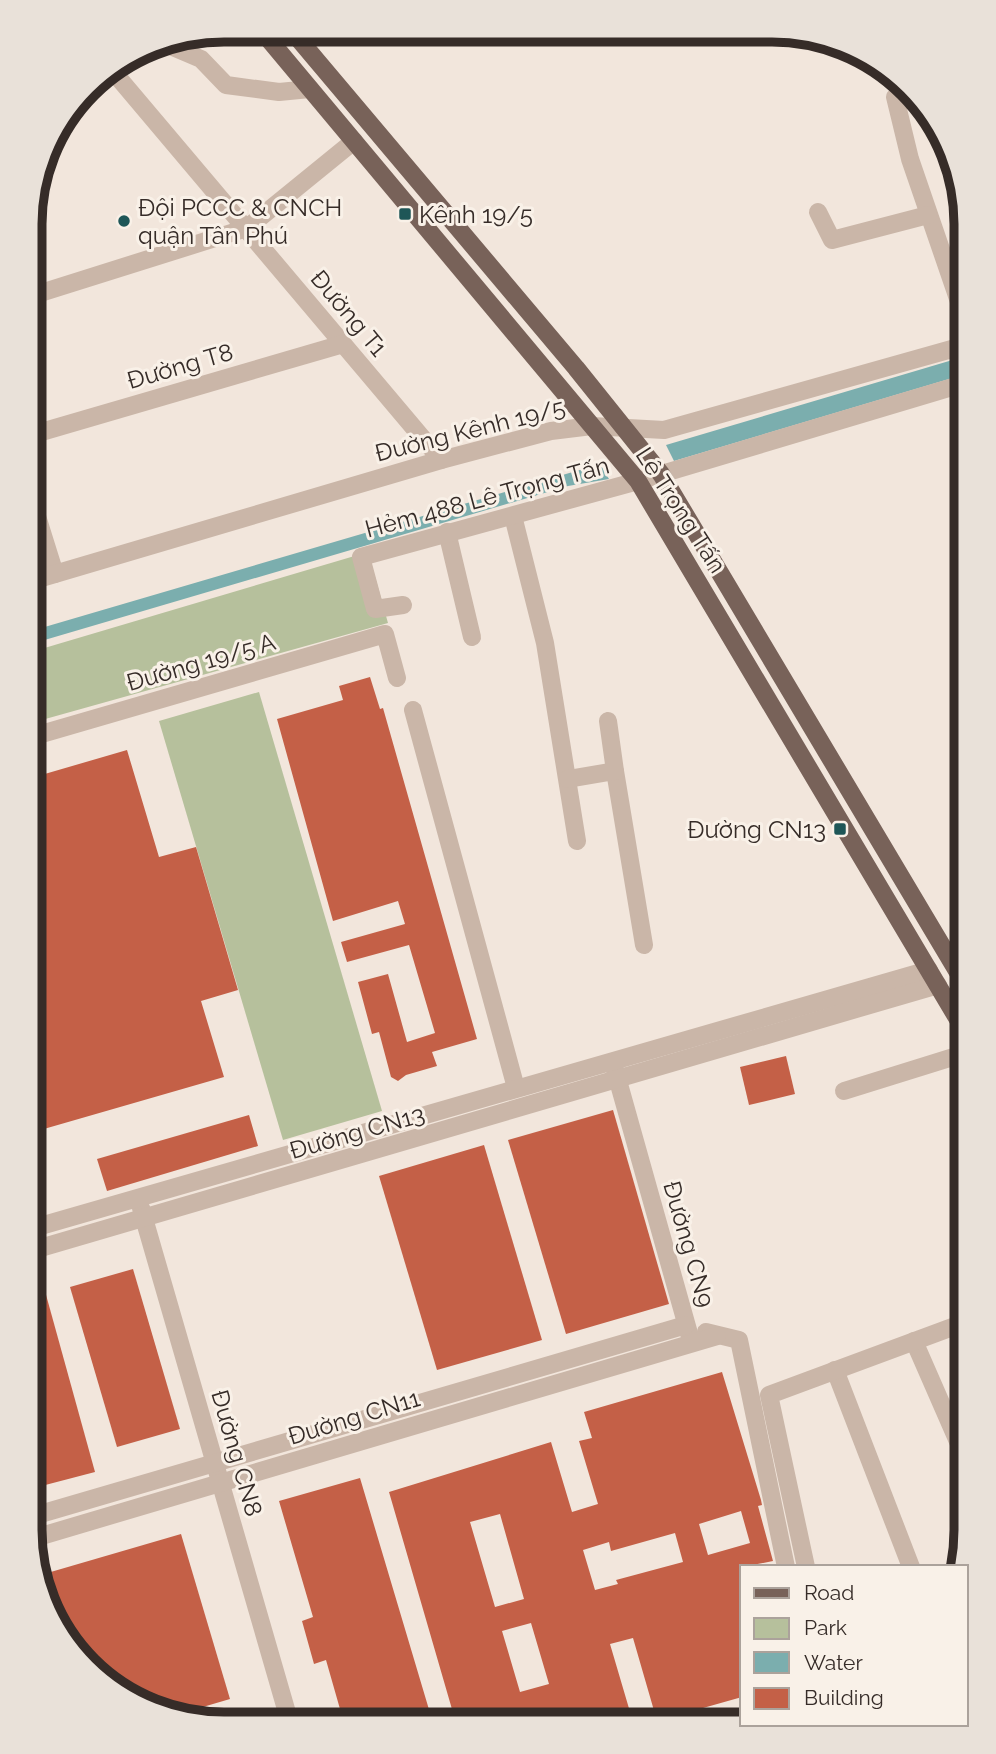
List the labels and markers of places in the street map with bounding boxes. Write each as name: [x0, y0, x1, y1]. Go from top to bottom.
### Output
place label: Đội PCCC & CNCH quận Tân Phú: [138, 193, 342, 250]
place label: Kênh 19/5: [419, 200, 533, 229]
marker: Kênh 19/5: [397, 206, 413, 222]
marker: Đội PCCC & CNCH quận Tân Phú: [116, 213, 132, 229]
place label: Đường CN13: [687, 815, 826, 844]
marker: Đường CN13: [832, 821, 848, 837]

